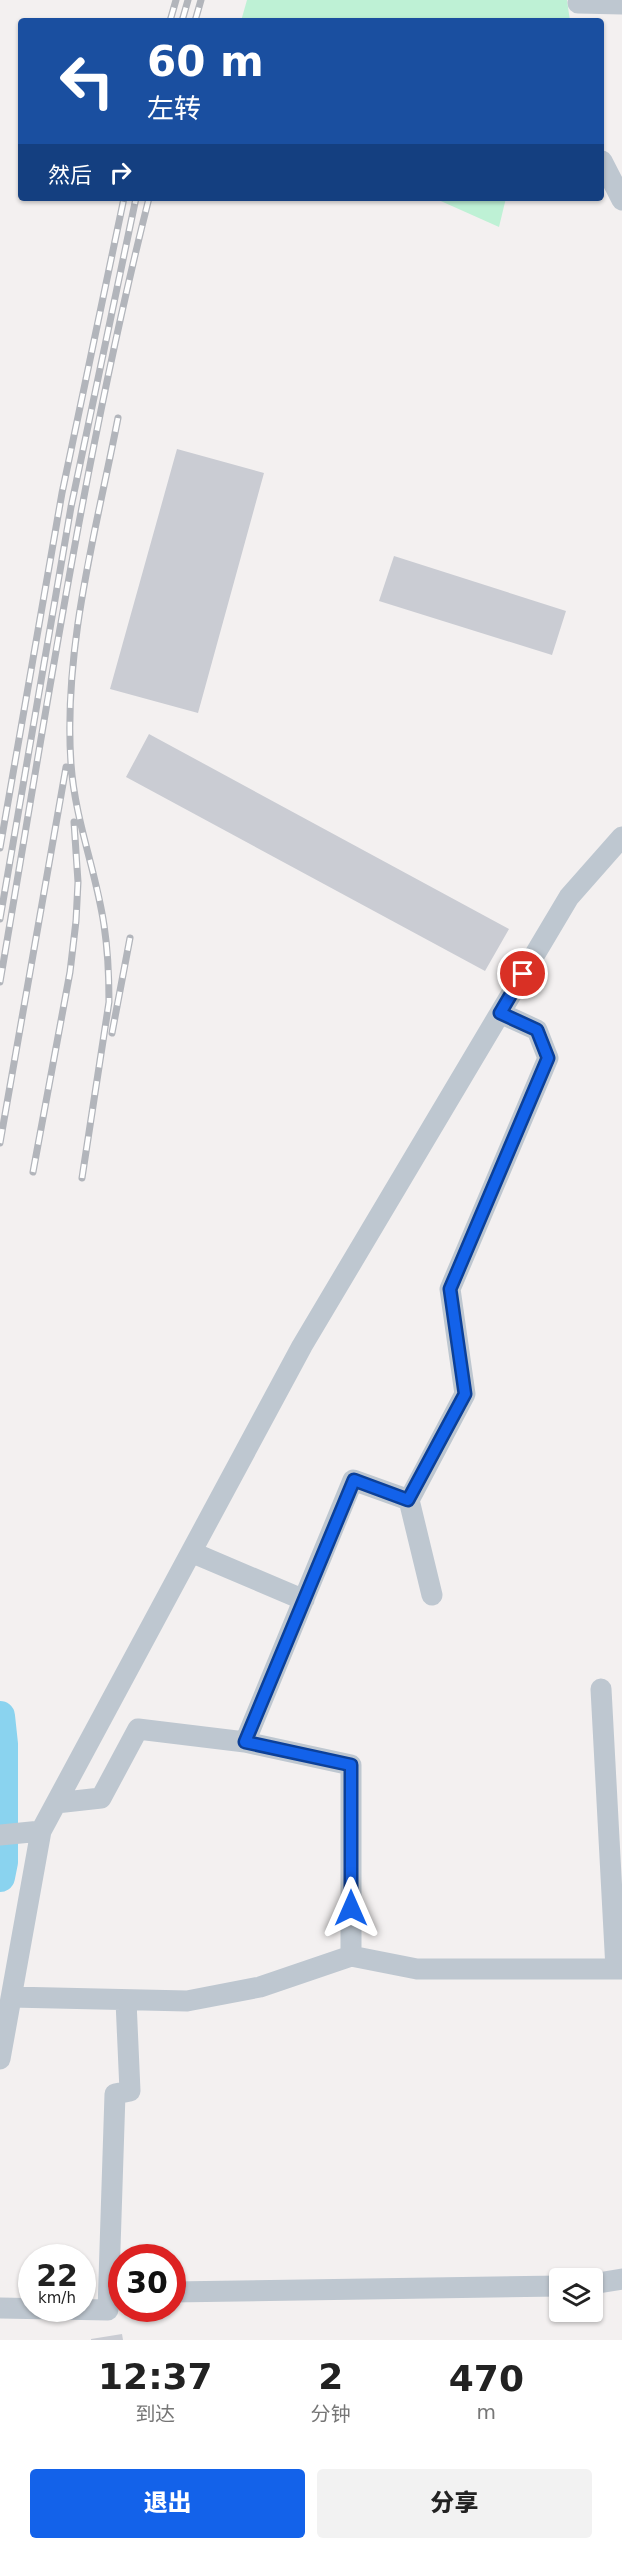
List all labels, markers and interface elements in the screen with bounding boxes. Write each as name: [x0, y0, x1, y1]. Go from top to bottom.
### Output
text: 60 m: [147, 37, 264, 86]
icon: left: [48, 42, 126, 120]
text: 左转: [147, 93, 201, 124]
icon: right: [104, 156, 137, 189]
text: 然后: [48, 163, 92, 188]
pin: [497, 948, 548, 999]
icon: arrive: [506, 957, 539, 990]
position arrow: [319, 1876, 383, 1940]
speed limit sign: 30: [108, 2244, 186, 2322]
text: 22: [36, 2258, 78, 2293]
map controls: [549, 2268, 603, 2322]
button: layers: [549, 2268, 603, 2322]
text: km/h: [38, 2289, 76, 2307]
text: 12:37: [98, 2356, 213, 2397]
text: 2: [318, 2356, 343, 2397]
text: 470: [449, 2358, 524, 2399]
text: m: [477, 2400, 496, 2424]
text: 到达: [135, 2402, 175, 2426]
text: 分钟: [311, 2402, 351, 2426]
button: 退出: [30, 2469, 305, 2538]
button: 分享: [317, 2469, 592, 2538]

